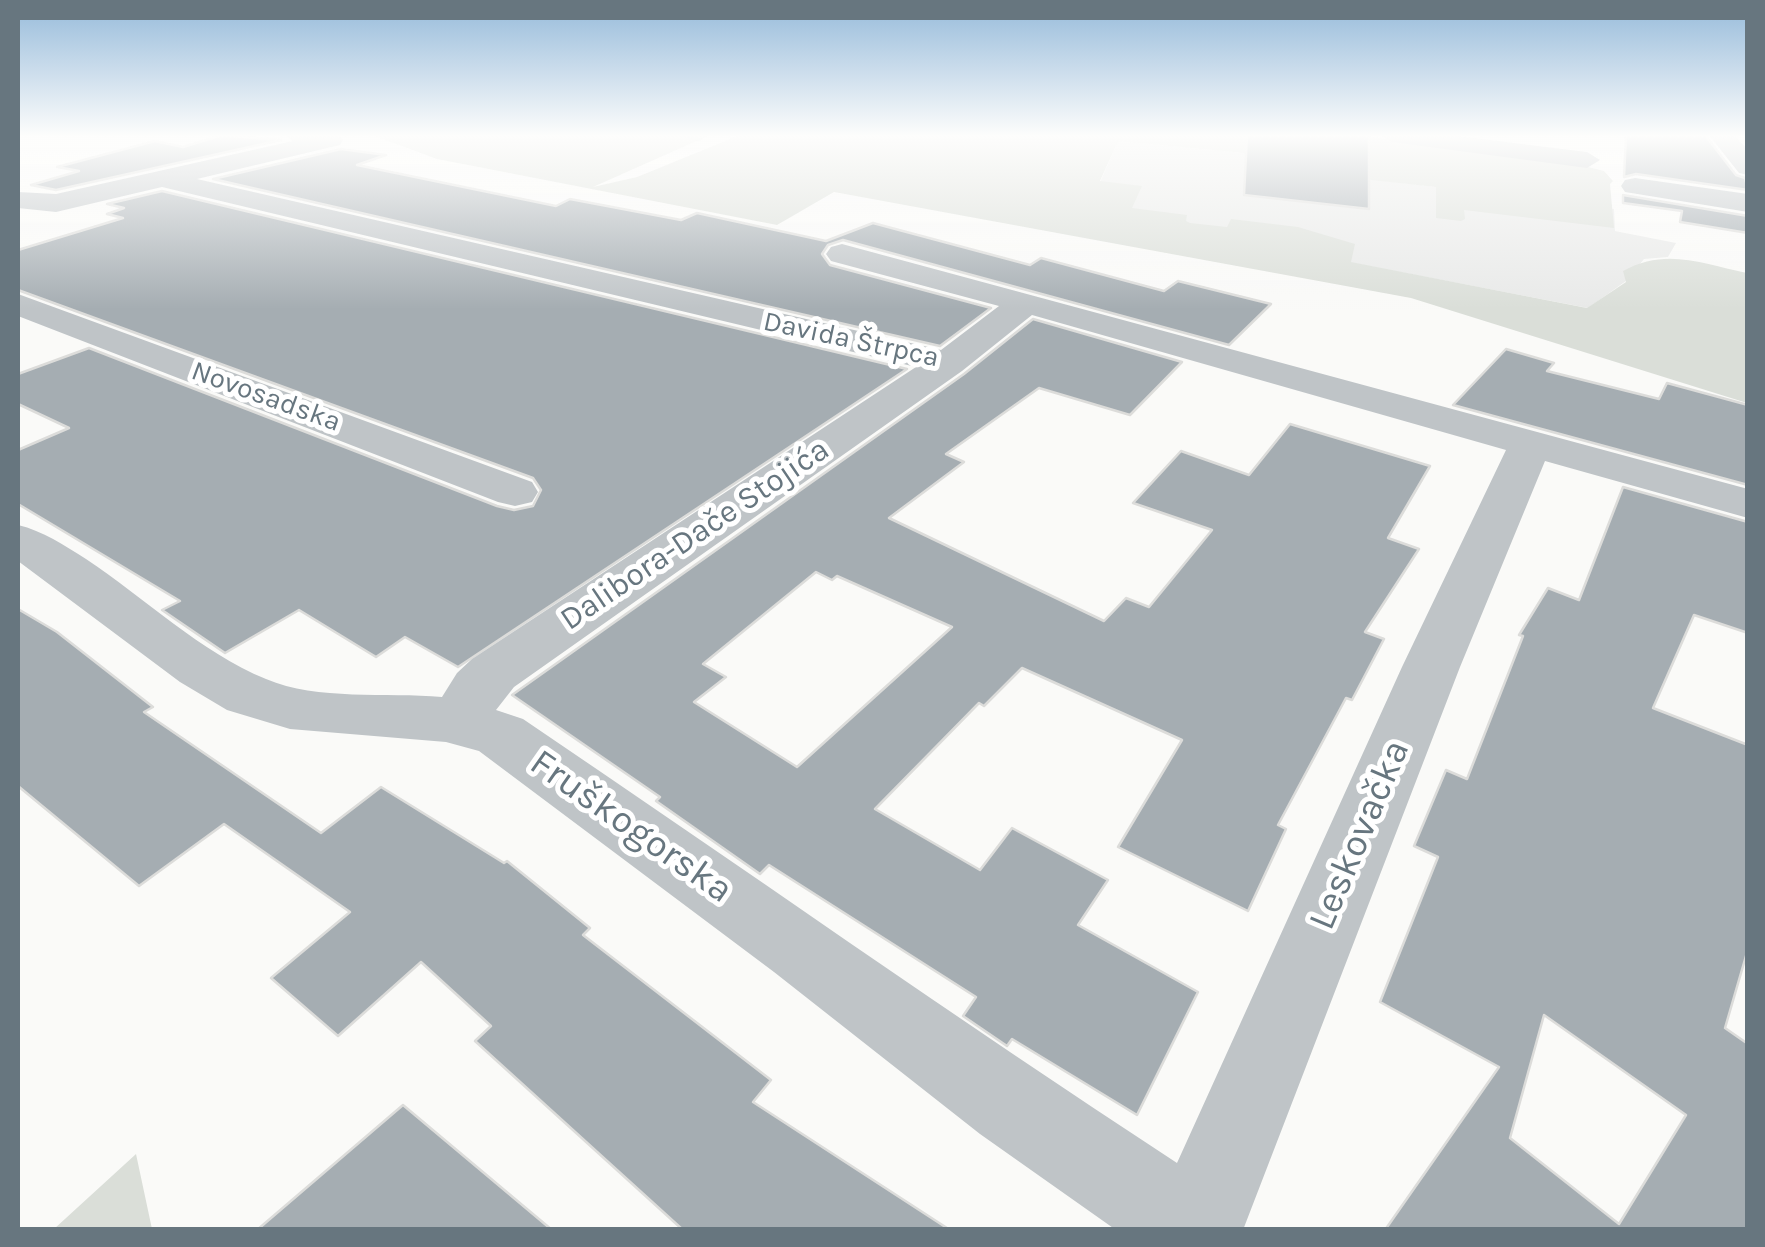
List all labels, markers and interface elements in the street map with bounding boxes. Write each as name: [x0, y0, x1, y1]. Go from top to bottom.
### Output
street label: Davida Štrpca: [760, 305, 942, 375]
street label: Novosadska: [187, 354, 345, 440]
street label: Dalibora-Dače Stojića: [553, 431, 837, 639]
street label: Leskovačka: [1300, 733, 1420, 937]
street label: Fruškogorska: [521, 740, 741, 914]

